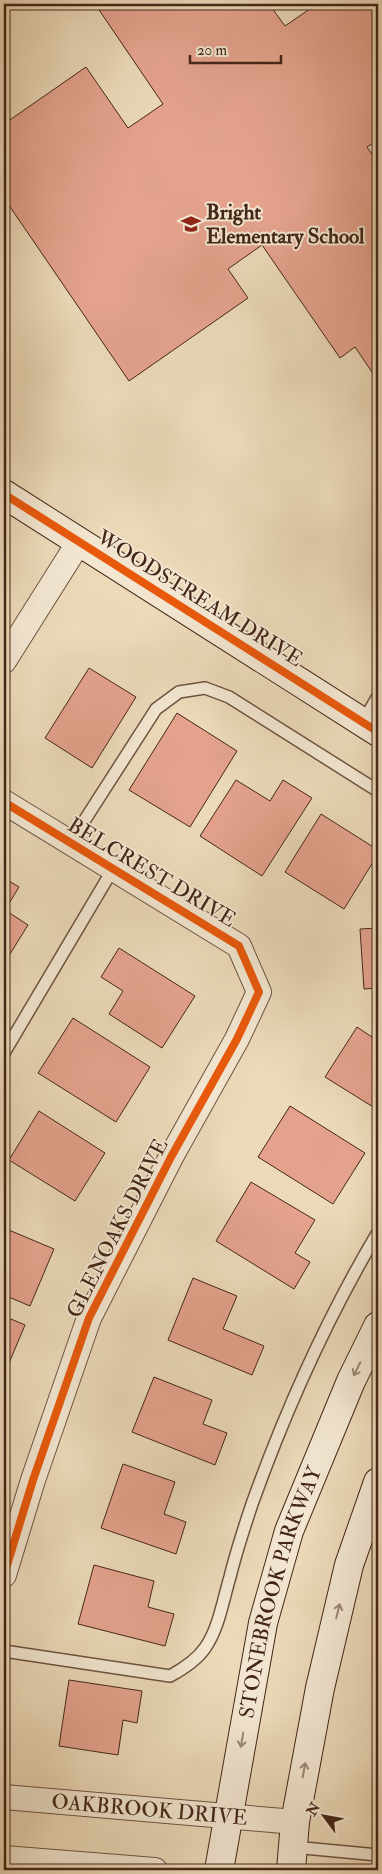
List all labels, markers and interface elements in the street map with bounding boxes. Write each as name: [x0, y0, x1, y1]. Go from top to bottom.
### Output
scale bar: [190, 32, 281, 64]
text: 20 m: [197, 41, 227, 60]
place label: Bright Elementary School: [206, 199, 365, 250]
school or university icon: Bright Elementary School: [180, 213, 202, 235]
street label: WOODSTREAM DRIVE: [91, 523, 308, 673]
street label: BELCREST DRIVE: [63, 812, 241, 933]
street label: GLENOAKS DRIVE: [61, 1134, 174, 1322]
one-way arrow: [351, 1361, 361, 1376]
street label: STONEBROOK PARKWAY: [233, 1462, 329, 1720]
one-way arrow: [334, 1604, 343, 1620]
one-way arrow: [237, 1732, 247, 1748]
one-way arrow: [300, 1762, 310, 1778]
street label: OAKBROOK DRIVE: [50, 1788, 249, 1832]
north arrow: [300, 1792, 350, 1842]
text: N: [302, 1799, 324, 1820]

